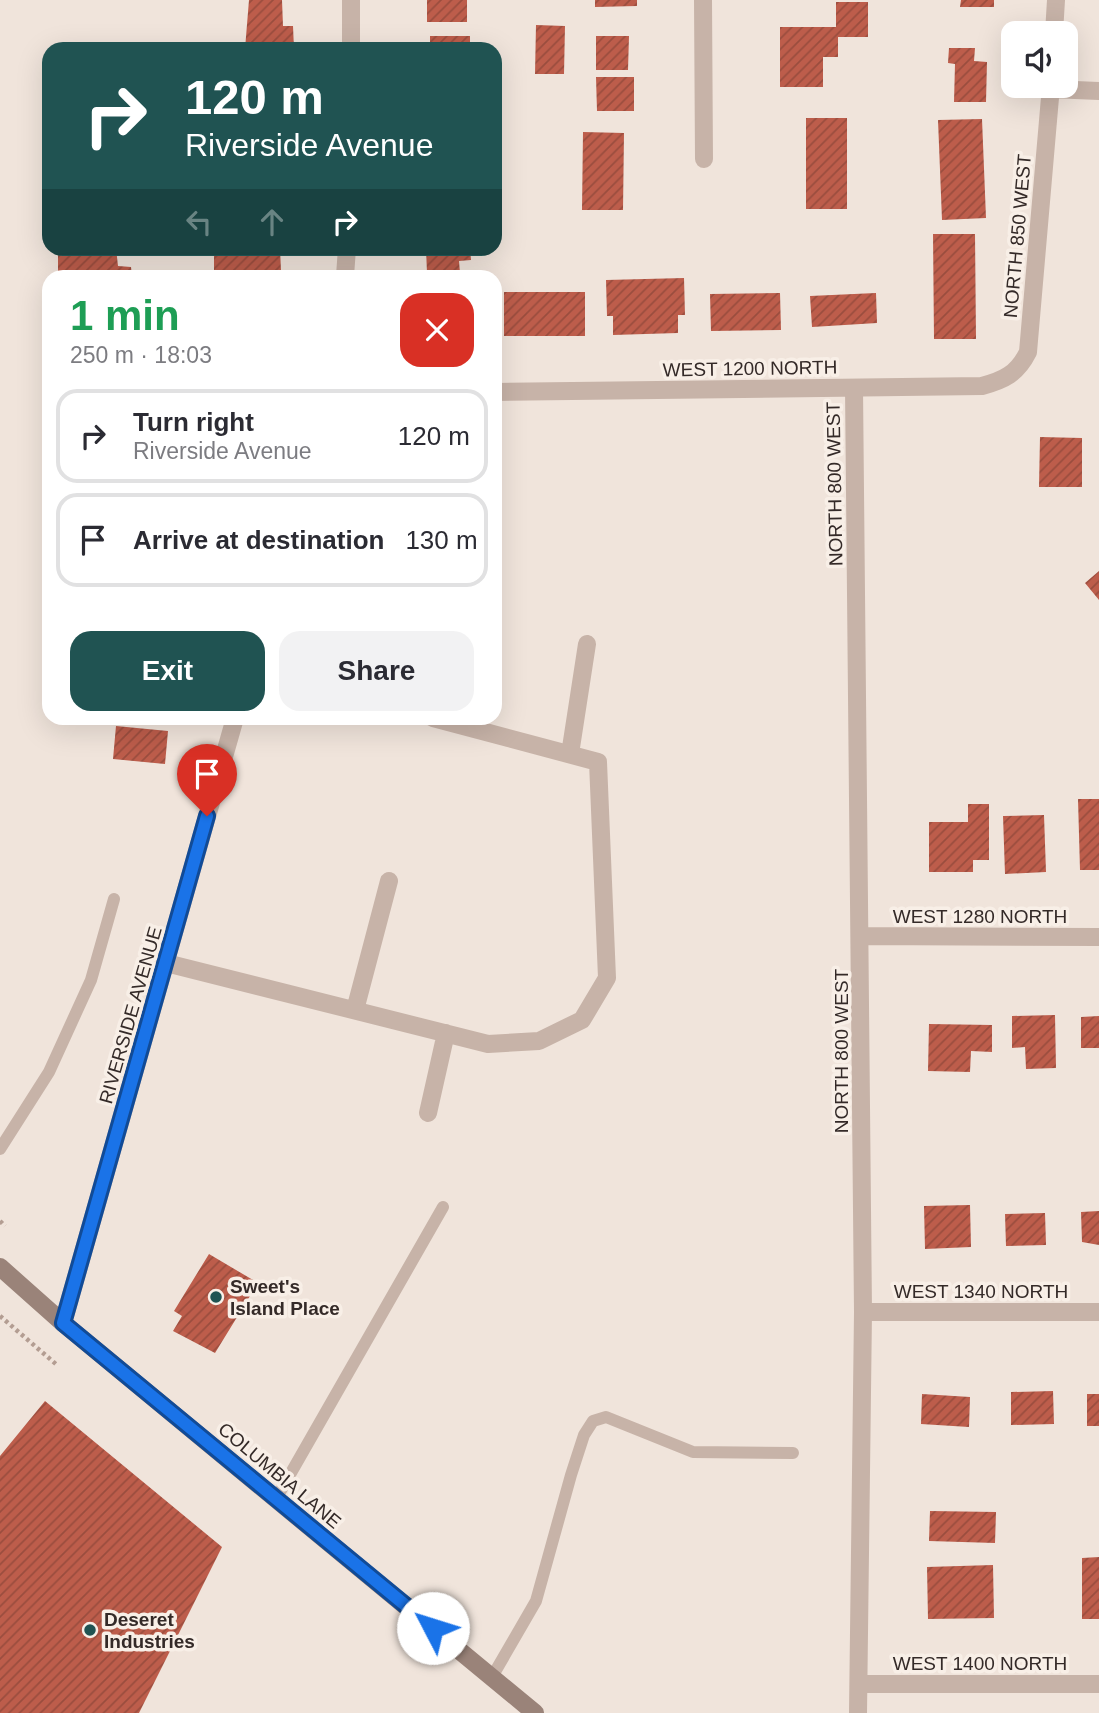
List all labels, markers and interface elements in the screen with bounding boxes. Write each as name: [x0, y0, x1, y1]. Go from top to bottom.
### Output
map controls: [1001, 21, 1078, 98]
button: sound: [1001, 21, 1078, 98]
icon: right: [70, 70, 161, 161]
text: 120 m: [185, 70, 324, 124]
text: Riverside Avenue: [185, 127, 433, 163]
street label: NORTH 850 WEST: [1000, 153, 1035, 319]
icon: left: [180, 203, 218, 241]
icon: ahead: [253, 203, 291, 241]
icon: right: [326, 203, 364, 241]
text: 1 min: [70, 292, 180, 339]
button: close: [400, 293, 474, 367]
text: 250 m · 18:03: [70, 342, 212, 368]
street label: WEST 1200 NORTH: [663, 356, 837, 381]
street label: NORTH 800 WEST: [823, 401, 846, 566]
text: Turn right: [133, 407, 254, 437]
icon: right: [74, 417, 112, 455]
text: 120 m: [398, 421, 470, 451]
text: Riverside Avenue: [133, 438, 312, 464]
icon: arrive: [74, 521, 112, 559]
text: Arrive at destination: [133, 525, 384, 555]
text: 130 m: [405, 525, 478, 555]
button: Exit: [70, 631, 265, 711]
button: Share: [279, 631, 474, 711]
pin: [177, 744, 237, 816]
icon: arrive: [188, 755, 226, 793]
street label: WEST 1280 NORTH: [893, 906, 1067, 927]
street label: RIVERSIDE AVENUE: [95, 924, 166, 1106]
street label: NORTH 800 WEST: [831, 968, 852, 1133]
place label: Sweet's Island Place: [230, 1276, 340, 1319]
street label: WEST 1340 NORTH: [894, 1281, 1068, 1302]
marker: Sweet's Island Place: [208, 1289, 224, 1305]
street label: COLUMBIA LANE: [214, 1418, 345, 1533]
position arrow: [396, 1591, 470, 1665]
place label: Deseret Industries: [104, 1609, 195, 1652]
marker: Deseret Industries: [82, 1622, 98, 1638]
street label: WEST 1400 NORTH: [893, 1653, 1067, 1674]

